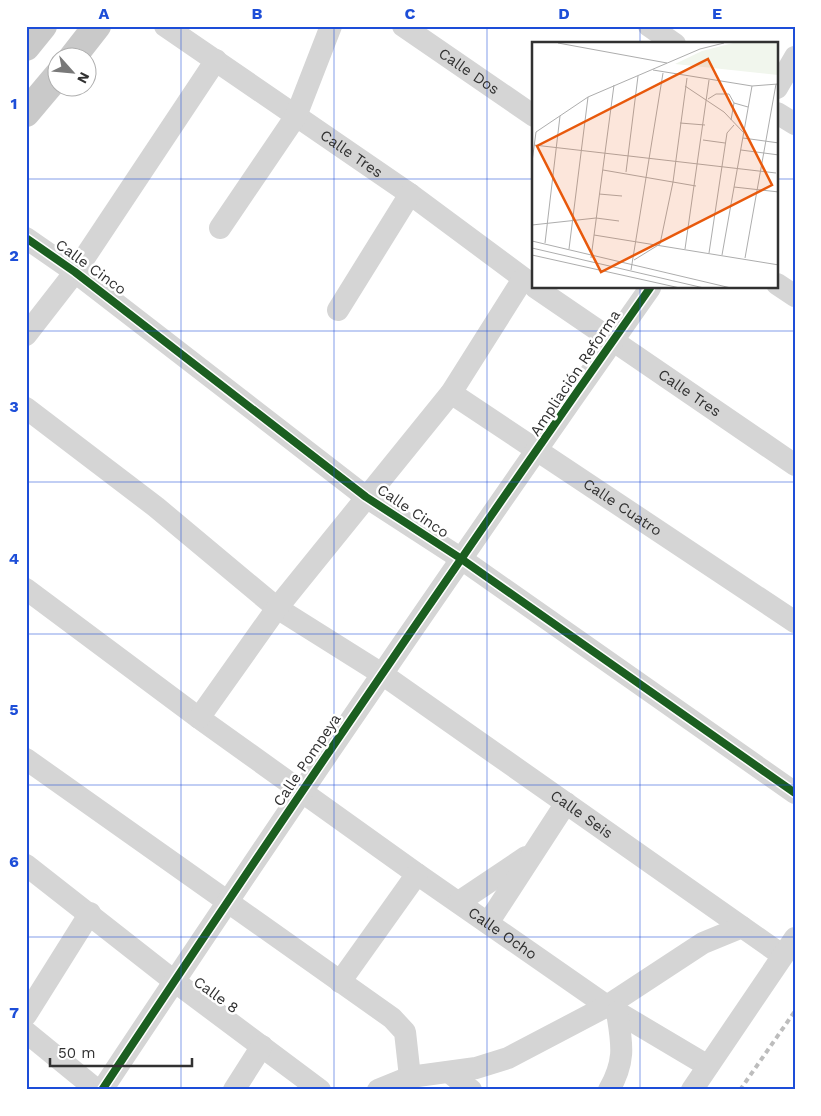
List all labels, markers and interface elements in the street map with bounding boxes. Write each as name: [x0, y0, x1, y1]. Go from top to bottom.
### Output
text: A: [99, 4, 110, 23]
text: B: [252, 4, 263, 23]
text: C: [405, 4, 416, 23]
text: D: [558, 4, 570, 23]
text: E: [712, 4, 722, 23]
inset map: [532, 42, 778, 289]
street label: Calle Dos: [435, 44, 503, 98]
north arrow: [48, 48, 98, 98]
text: N: [74, 70, 93, 86]
text: 1: [11, 94, 17, 113]
street label: Calle Tres: [317, 126, 386, 182]
street label: Calle Cinco: [52, 235, 130, 299]
text: 2: [9, 246, 19, 265]
street label: Ampliación Reforma: [526, 306, 624, 440]
street label: Calle Tres: [655, 365, 724, 421]
text: 3: [9, 397, 19, 416]
street label: Calle Cuatro: [580, 475, 665, 540]
street label: Calle Cinco: [374, 480, 452, 542]
text: 4: [9, 549, 19, 568]
text: 5: [9, 700, 19, 719]
street label: Calle Pompeya: [269, 710, 345, 810]
street label: Calle Seis: [547, 786, 616, 842]
text: 6: [9, 852, 19, 871]
street label: Calle Ocho: [465, 903, 540, 964]
street label: Calle 8: [190, 973, 242, 1017]
text: 7: [9, 1003, 19, 1022]
scale bar: [50, 1036, 192, 1068]
text: 50 m: [58, 1044, 95, 1062]

